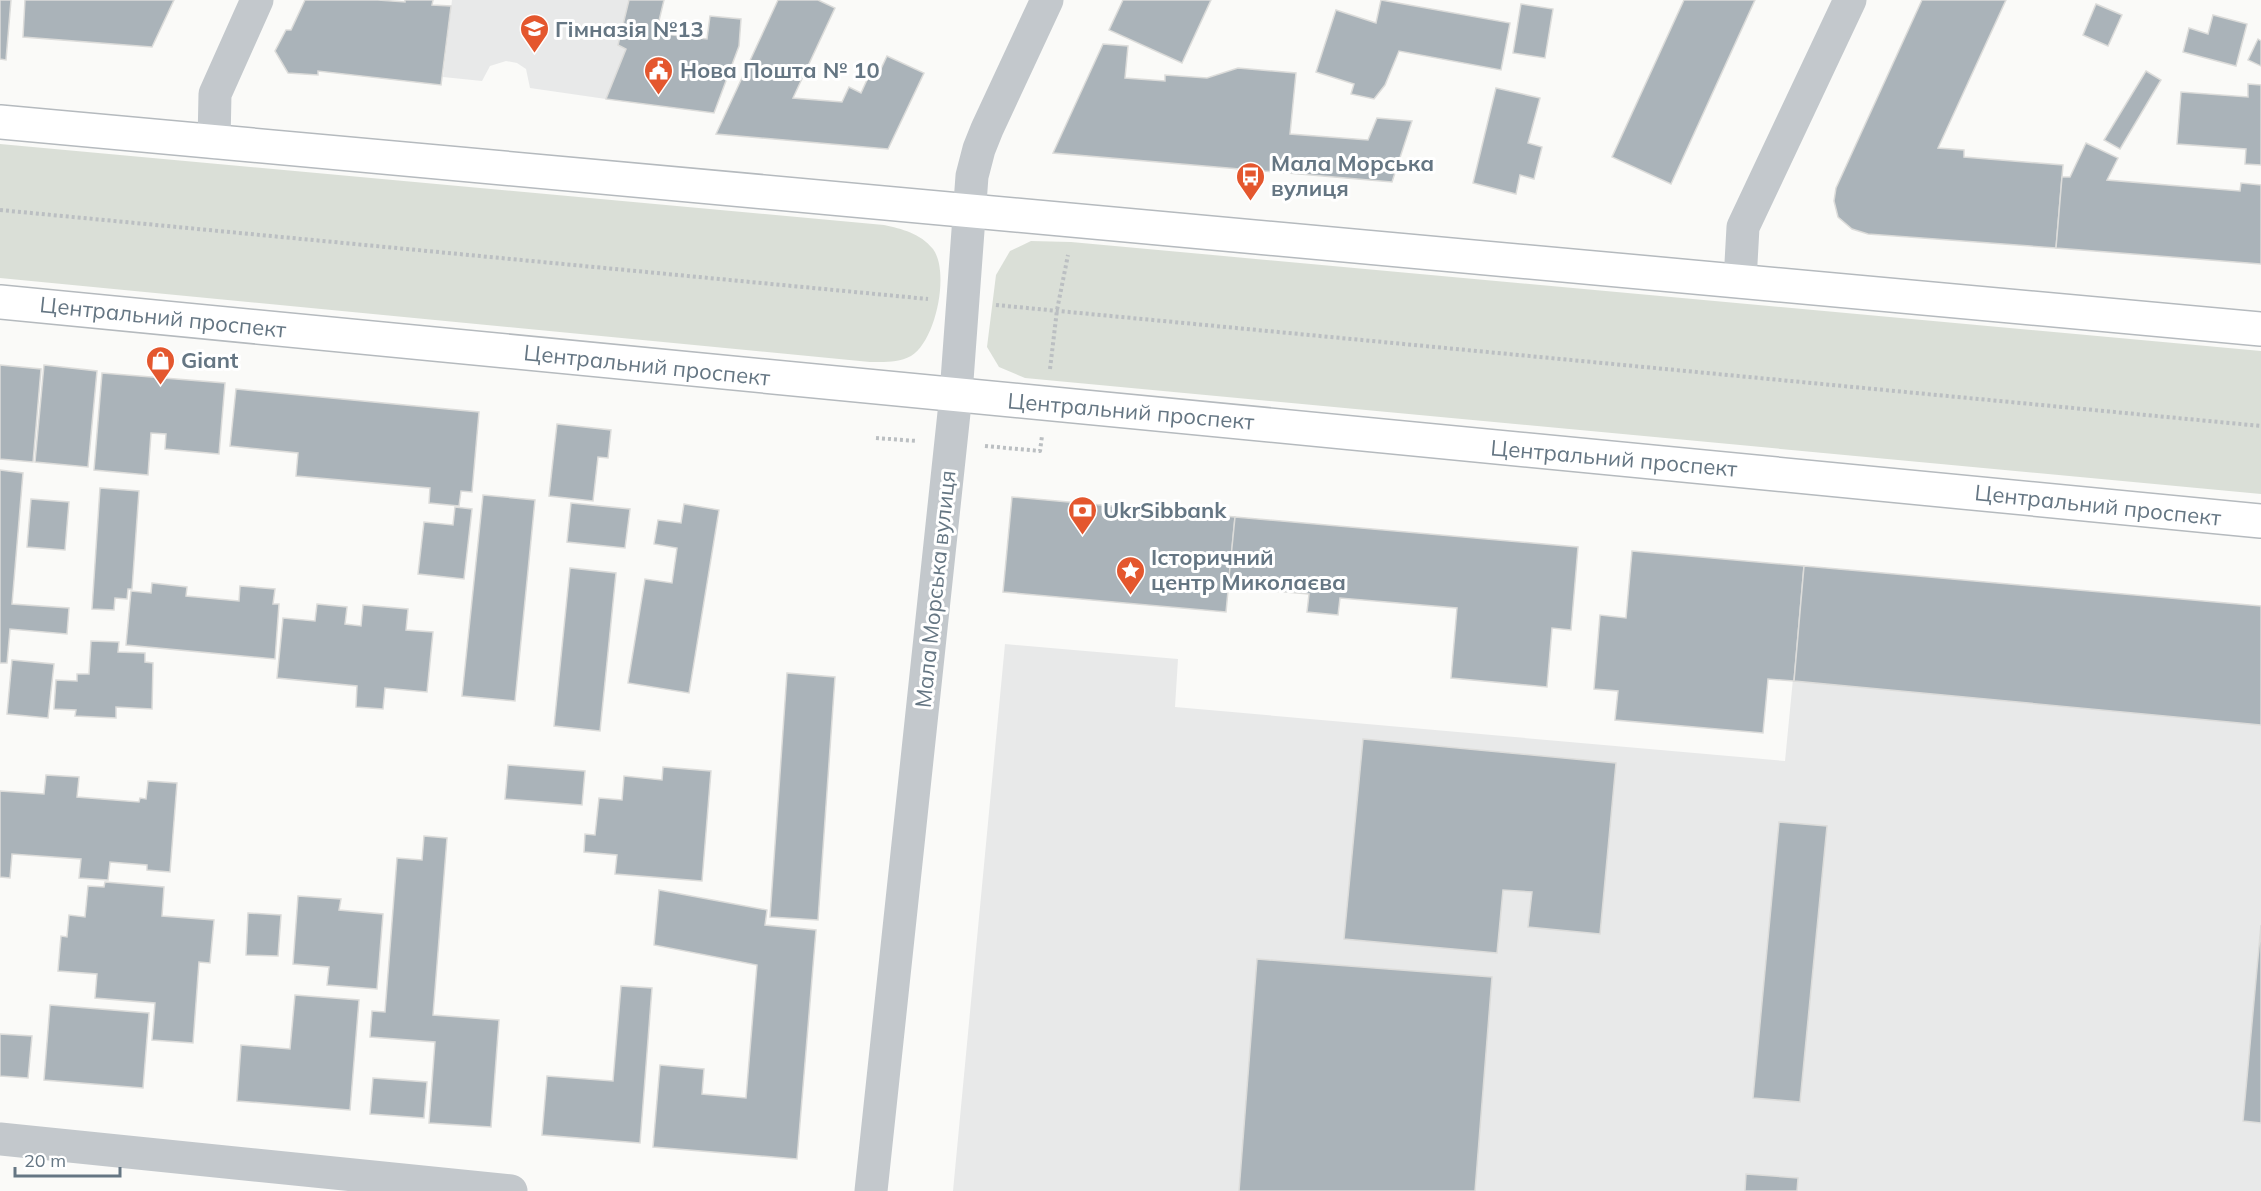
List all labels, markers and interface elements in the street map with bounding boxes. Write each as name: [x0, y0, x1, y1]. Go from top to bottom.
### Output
school or university icon: Гімназія №13: [518, 13, 550, 55]
place label: Гімназія №13: [555, 15, 704, 43]
public building icon: Нова Пошта № 10: [643, 54, 675, 96]
place label: Нова Пошта № 10: [680, 56, 880, 84]
place label: Мала Морська вулиця: [1271, 149, 1434, 202]
bus stop icon: Мала Морська вулиця: [1234, 160, 1266, 202]
street label: Центральний проспект: [38, 290, 288, 344]
street label: Центральний проспект: [522, 338, 772, 392]
shop icon: Giant: [144, 344, 176, 386]
place label: Giant: [181, 346, 238, 374]
street label: Центральний проспект: [1007, 386, 1255, 436]
street label: Центральний проспект: [1490, 433, 1738, 483]
street label: Мала Морська вулиця: [909, 469, 961, 709]
street label: Центральний проспект: [1973, 478, 2223, 532]
bank icon: UkrSibbank: [1066, 494, 1098, 536]
place label: UkrSibbank: [1103, 496, 1227, 524]
place label: Історичний центр Миколаєва: [1151, 543, 1346, 596]
place icon: Історичний центр Миколаєва: [1114, 554, 1146, 596]
scale bar: [15, 1140, 120, 1178]
text: 20 m: [24, 1149, 66, 1172]

